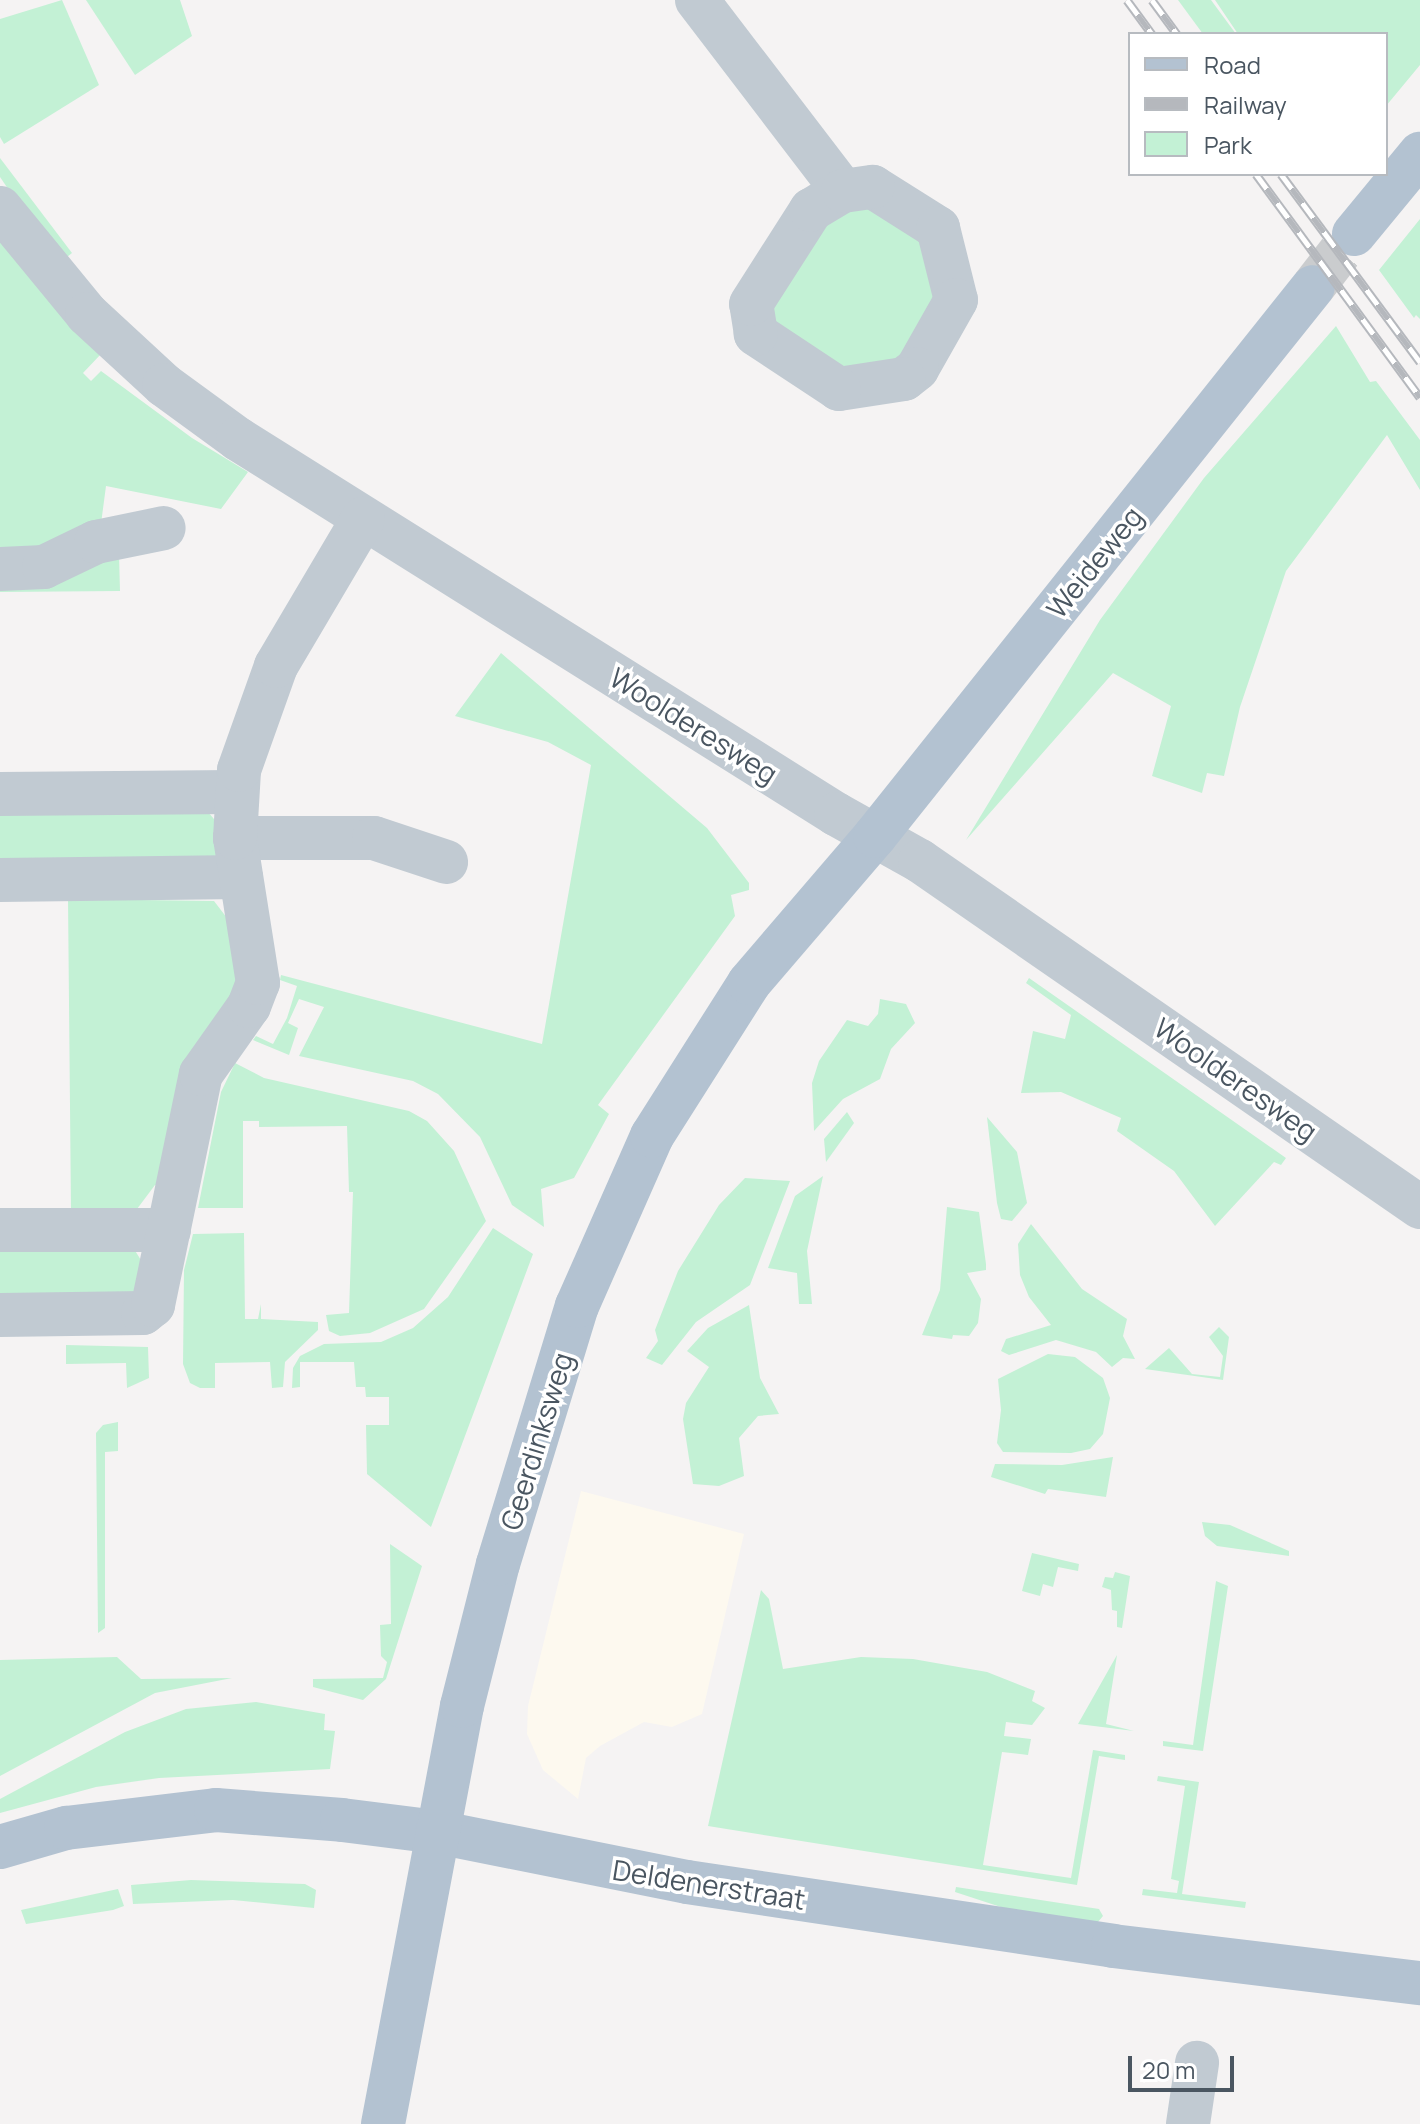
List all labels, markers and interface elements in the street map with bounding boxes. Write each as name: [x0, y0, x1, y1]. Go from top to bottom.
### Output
legend: [1128, 32, 1388, 176]
text: Road: [1204, 48, 1261, 81]
text: Railway: [1204, 88, 1287, 121]
text: Park: [1204, 128, 1252, 161]
street label: Weideweg: [1039, 499, 1149, 625]
street label: Woolderesweg: [604, 660, 784, 790]
street label: Woolderesweg: [1148, 1010, 1324, 1148]
street label: Geerdinksweg: [493, 1348, 579, 1534]
street label: Deldenerstraat: [610, 1852, 808, 1916]
scale bar: [1132, 2040, 1238, 2090]
text: 20 m: [1142, 2053, 1195, 2086]

